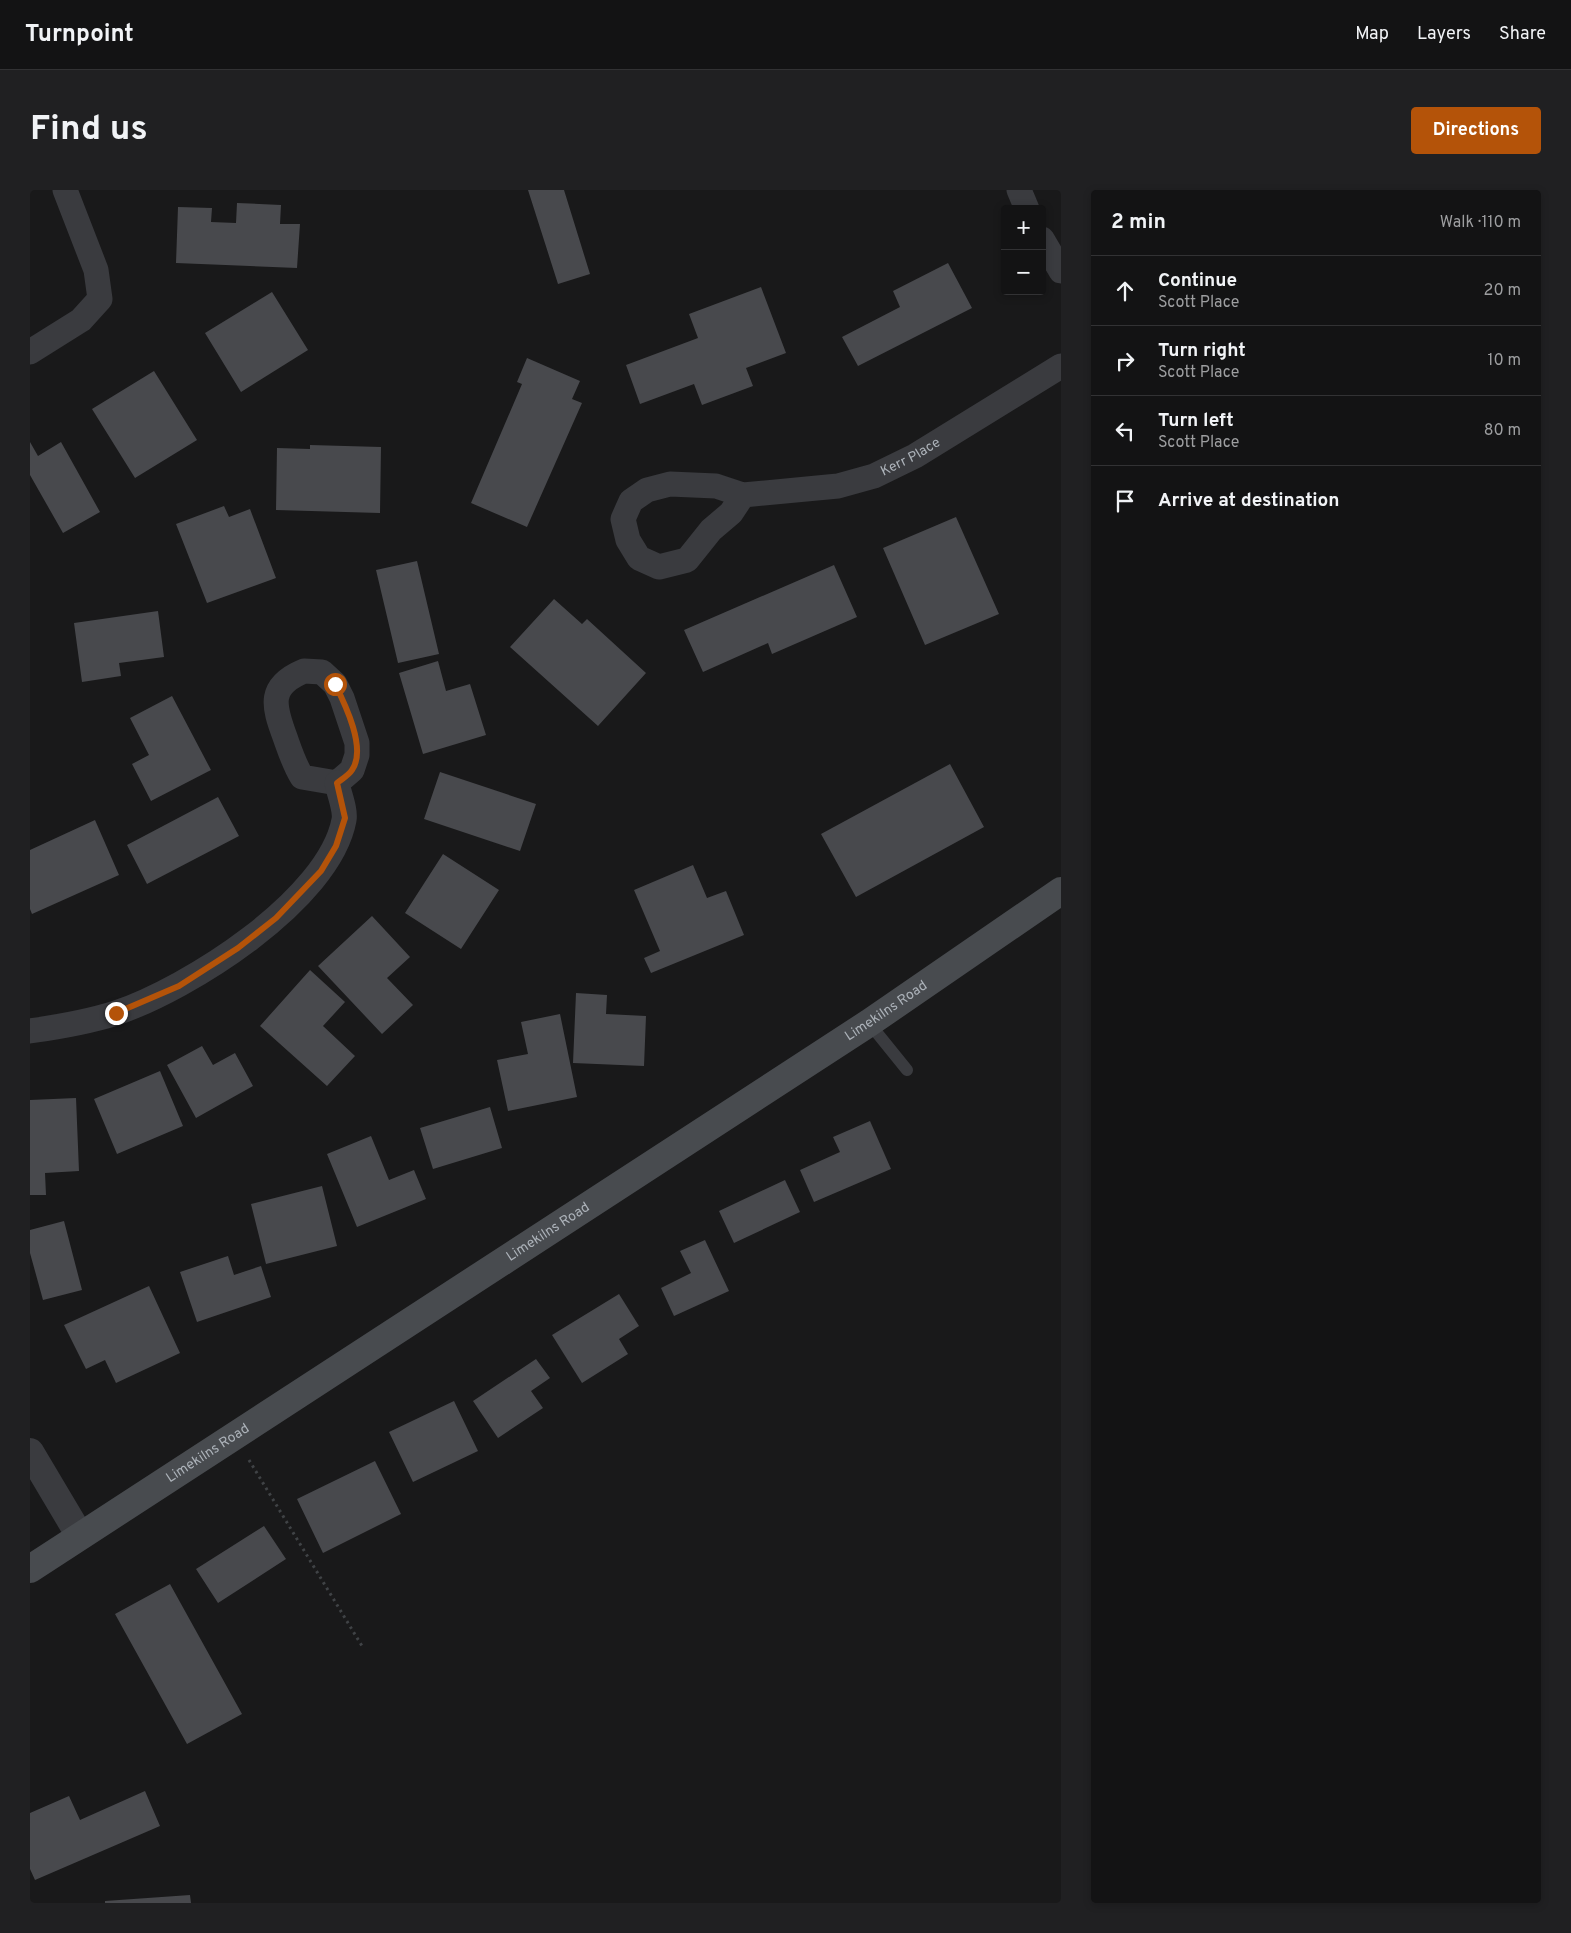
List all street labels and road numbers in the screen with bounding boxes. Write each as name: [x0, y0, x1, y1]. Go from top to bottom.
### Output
street label: Kerr Place: [878, 434, 943, 480]
street label: Limekilns Road: [842, 977, 931, 1045]
street label: Limekilns Road: [503, 1199, 593, 1265]
street label: Limekilns Road: [163, 1420, 253, 1487]

